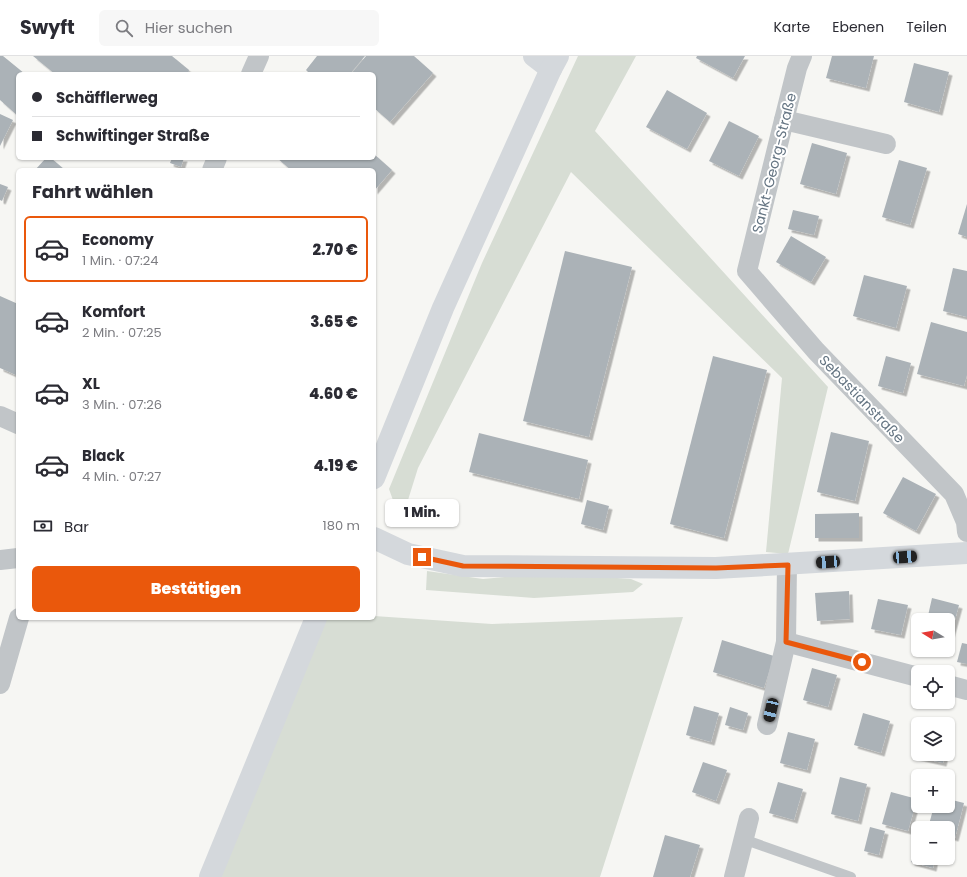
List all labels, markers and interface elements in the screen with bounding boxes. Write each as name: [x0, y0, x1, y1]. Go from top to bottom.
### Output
search box: [99, 10, 379, 46]
text: Swyft: [20, 14, 75, 41]
icon: search: [113, 17, 135, 39]
text: Hier suchen: [145, 17, 233, 38]
text: Karte: [773, 17, 810, 37]
text: Ebenen: [832, 17, 884, 37]
text: Teilen: [906, 17, 947, 37]
text: Schäfflerweg: [56, 87, 158, 108]
street label: Sankt-Georg-Straße: [747, 91, 801, 235]
text: Schwiftinger Straße: [56, 125, 209, 146]
text: Fahrt wählen: [32, 179, 154, 204]
text: Economy: [82, 229, 154, 250]
icon: car: [34, 231, 70, 267]
text: 2.70 €: [312, 239, 358, 260]
text: 1 Min. · 07:24: [82, 251, 158, 270]
text: Komfort: [82, 301, 145, 322]
icon: car: [34, 303, 70, 339]
text: 3.65 €: [310, 311, 358, 332]
text: 2 Min. · 07:25: [82, 323, 162, 342]
street label: Sebastianstraße: [815, 351, 909, 448]
text: XL: [82, 373, 100, 394]
icon: car: [34, 375, 70, 411]
text: 4.60 €: [309, 383, 358, 404]
text: 3 Min. · 07:26: [82, 395, 162, 414]
text: Black: [82, 445, 125, 466]
icon: car: [34, 447, 70, 483]
text: 4.19 €: [313, 455, 358, 476]
text: 4 Min. · 07:27: [82, 467, 161, 486]
callout: 1 Min.: [385, 499, 459, 527]
text: 1 Min.: [404, 503, 440, 522]
icon: cash: [32, 515, 54, 537]
text: Bar: [64, 516, 89, 537]
text: 180 m: [323, 516, 360, 535]
route end: [413, 548, 431, 566]
car: [893, 550, 917, 564]
car: [816, 555, 840, 569]
button: Bestätigen: [32, 566, 360, 612]
north arrow: [911, 613, 955, 657]
map controls: [911, 613, 955, 865]
route start: [853, 653, 871, 671]
button: locate: [911, 665, 955, 709]
car: [762, 697, 780, 723]
button: layers: [911, 717, 955, 761]
button: +: [911, 769, 955, 813]
button: −: [911, 821, 955, 865]

